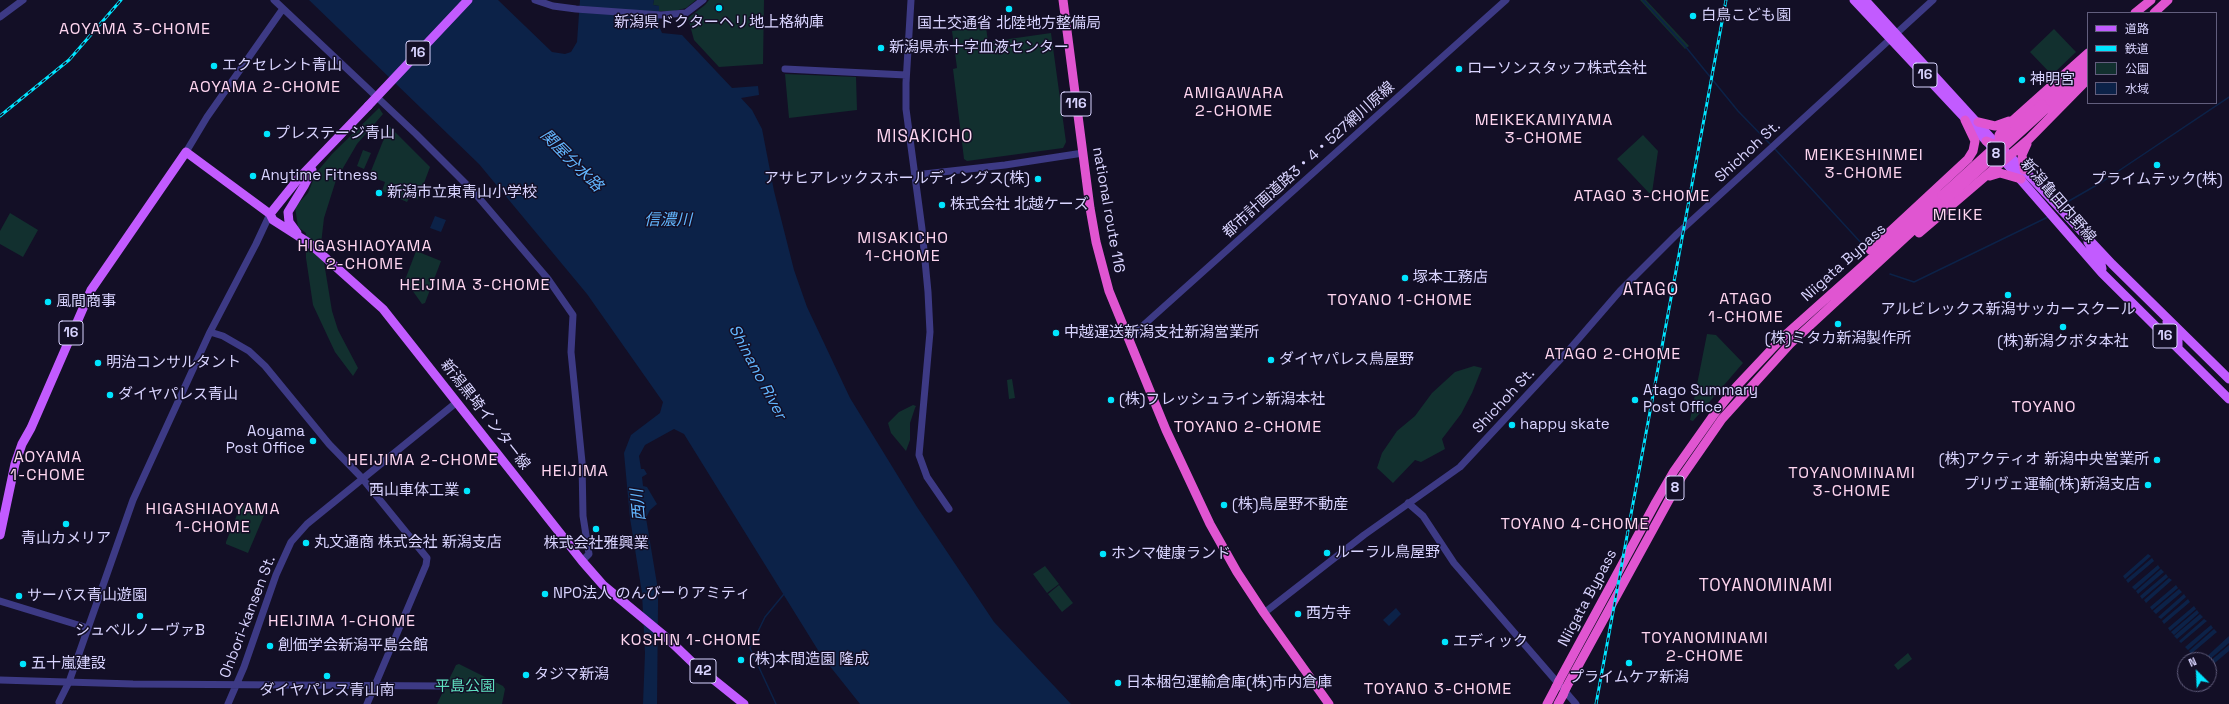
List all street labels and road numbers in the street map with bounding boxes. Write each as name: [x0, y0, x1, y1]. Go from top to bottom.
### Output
road number: 16: [406, 41, 430, 65]
road number: 16: [1913, 63, 1937, 87]
street label: 都市計画道路3・4・527網川原線: [1219, 78, 1399, 242]
road number: 116: [1061, 92, 1091, 116]
street label: Shichoh St.: [1712, 117, 1784, 187]
road number: 8: [1987, 142, 2005, 166]
street label: national route 116: [1088, 146, 1128, 274]
street label: 新潟亀田内野線: [2017, 155, 2099, 247]
street label: Niigata Bypass: [1798, 220, 1890, 306]
road number: 16: [59, 321, 83, 345]
road number: 16: [2153, 324, 2177, 348]
street label: 新潟黒埼インター線: [436, 356, 534, 474]
street label: Shichoh St.: [1469, 365, 1539, 437]
road number: 8: [1666, 476, 1684, 500]
street label: Niigata Bypass: [1555, 546, 1621, 650]
street label: Ohbori-kansen St.: [216, 553, 280, 681]
road number: 42: [690, 659, 716, 683]

